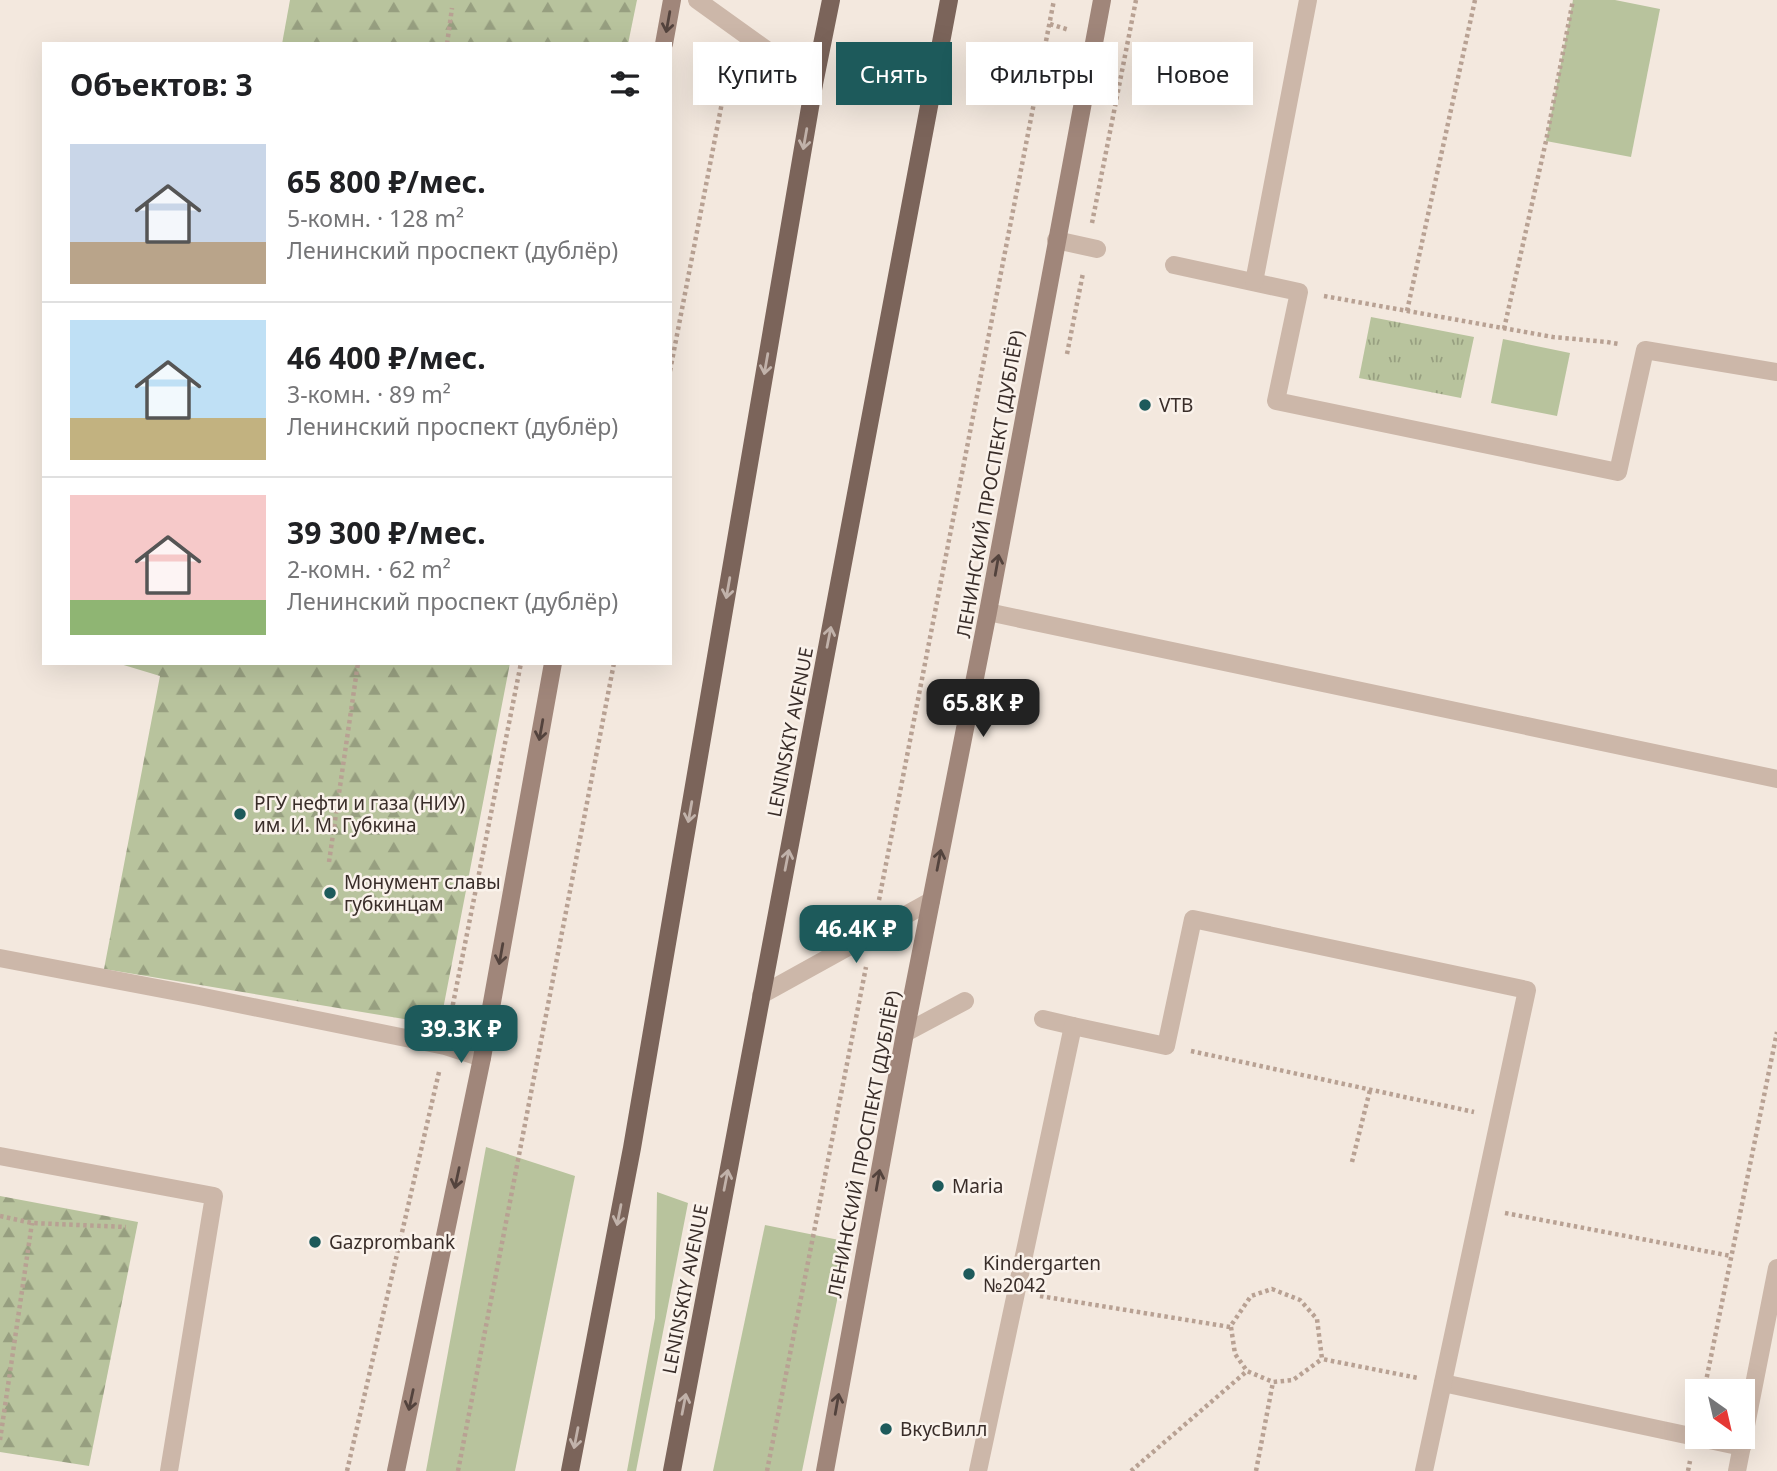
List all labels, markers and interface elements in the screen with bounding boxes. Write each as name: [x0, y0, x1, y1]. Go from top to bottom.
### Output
one-way arrow: [661, 10, 674, 33]
chip: Купить: [693, 42, 822, 105]
chip: Снять: [836, 42, 952, 105]
chip: Фильтры: [966, 42, 1118, 105]
chip: Новое: [1132, 42, 1253, 105]
text: Объектов: 3: [70, 64, 253, 105]
icon: filters: [606, 65, 644, 103]
one-way arrow: [798, 127, 811, 150]
text: 65 800 ₽/мес.: [287, 161, 486, 202]
icon: home: [126, 172, 210, 256]
text: 5-комн. · 128 m²: [287, 202, 464, 234]
text: Ленинский проспект (дублёр): [287, 234, 618, 266]
street label: ЛЕНИНСКИЙ ПРОСПЕКТ (ДУБЛЁР): [950, 328, 1030, 640]
text: 46 400 ₽/мес.: [287, 337, 486, 378]
icon: home: [126, 348, 210, 432]
one-way arrow: [759, 352, 773, 375]
text: 3-комн. · 89 m²: [287, 378, 451, 410]
place label: VTB: [1159, 392, 1193, 418]
marker: VTB: [1137, 397, 1153, 413]
text: Ленинский проспект (дублёр): [287, 410, 618, 442]
text: 39 300 ₽/мес.: [287, 512, 486, 553]
icon: home: [126, 523, 210, 607]
text: 2-комн. · 62 m²: [287, 553, 451, 585]
one-way arrow: [991, 554, 1004, 577]
one-way arrow: [721, 576, 734, 599]
text: Ленинский проспект (дублёр): [287, 585, 618, 617]
one-way arrow: [823, 626, 836, 649]
street label: LENINSKIY AVENUE: [761, 645, 819, 819]
pin: 65.8K ₽: [918, 680, 1048, 739]
text: 65.8K ₽: [943, 686, 1023, 718]
one-way arrow: [534, 718, 547, 741]
place label: РГУ нефти и газа (НИУ) им. И. М. Губкина: [254, 790, 465, 838]
one-way arrow: [683, 800, 696, 823]
marker: РГУ нефти и газа (НИУ) им. И. М. Губкина: [232, 806, 248, 822]
one-way arrow: [780, 849, 794, 872]
one-way arrow: [933, 849, 947, 872]
place label: Монумент славы губкинцам: [344, 869, 501, 917]
marker: Монумент славы губкинцам: [322, 885, 338, 901]
pin: 46.4K ₽: [791, 906, 921, 965]
text: 46.4K ₽: [816, 912, 896, 944]
one-way arrow: [494, 942, 507, 965]
street label: ЛЕНИНСКИЙ ПРОСПЕКТ (ДУБЛЁР): [821, 988, 907, 1300]
pin: 39.3K ₽: [396, 1006, 526, 1065]
text: 39.3K ₽: [421, 1012, 501, 1044]
one-way arrow: [450, 1166, 464, 1189]
one-way arrow: [720, 1169, 734, 1192]
one-way arrow: [872, 1169, 886, 1192]
place label: Maria: [952, 1173, 1003, 1199]
marker: Maria: [930, 1178, 946, 1194]
street label: LENINSKIY AVENUE: [656, 1202, 714, 1376]
one-way arrow: [612, 1203, 626, 1226]
place label: Gazprombank: [329, 1229, 455, 1255]
marker: Gazprombank: [307, 1234, 323, 1250]
place label: Kindergarten №2042: [983, 1250, 1101, 1298]
marker: Kindergarten №2042: [961, 1266, 977, 1282]
north arrow: [1685, 1379, 1755, 1449]
map controls: [1685, 1379, 1755, 1449]
one-way arrow: [403, 1388, 417, 1411]
one-way arrow: [678, 1393, 692, 1416]
one-way arrow: [831, 1393, 844, 1416]
place label: ВкусВилл: [900, 1416, 987, 1442]
marker: ВкусВилл: [878, 1421, 894, 1437]
one-way arrow: [569, 1426, 583, 1449]

